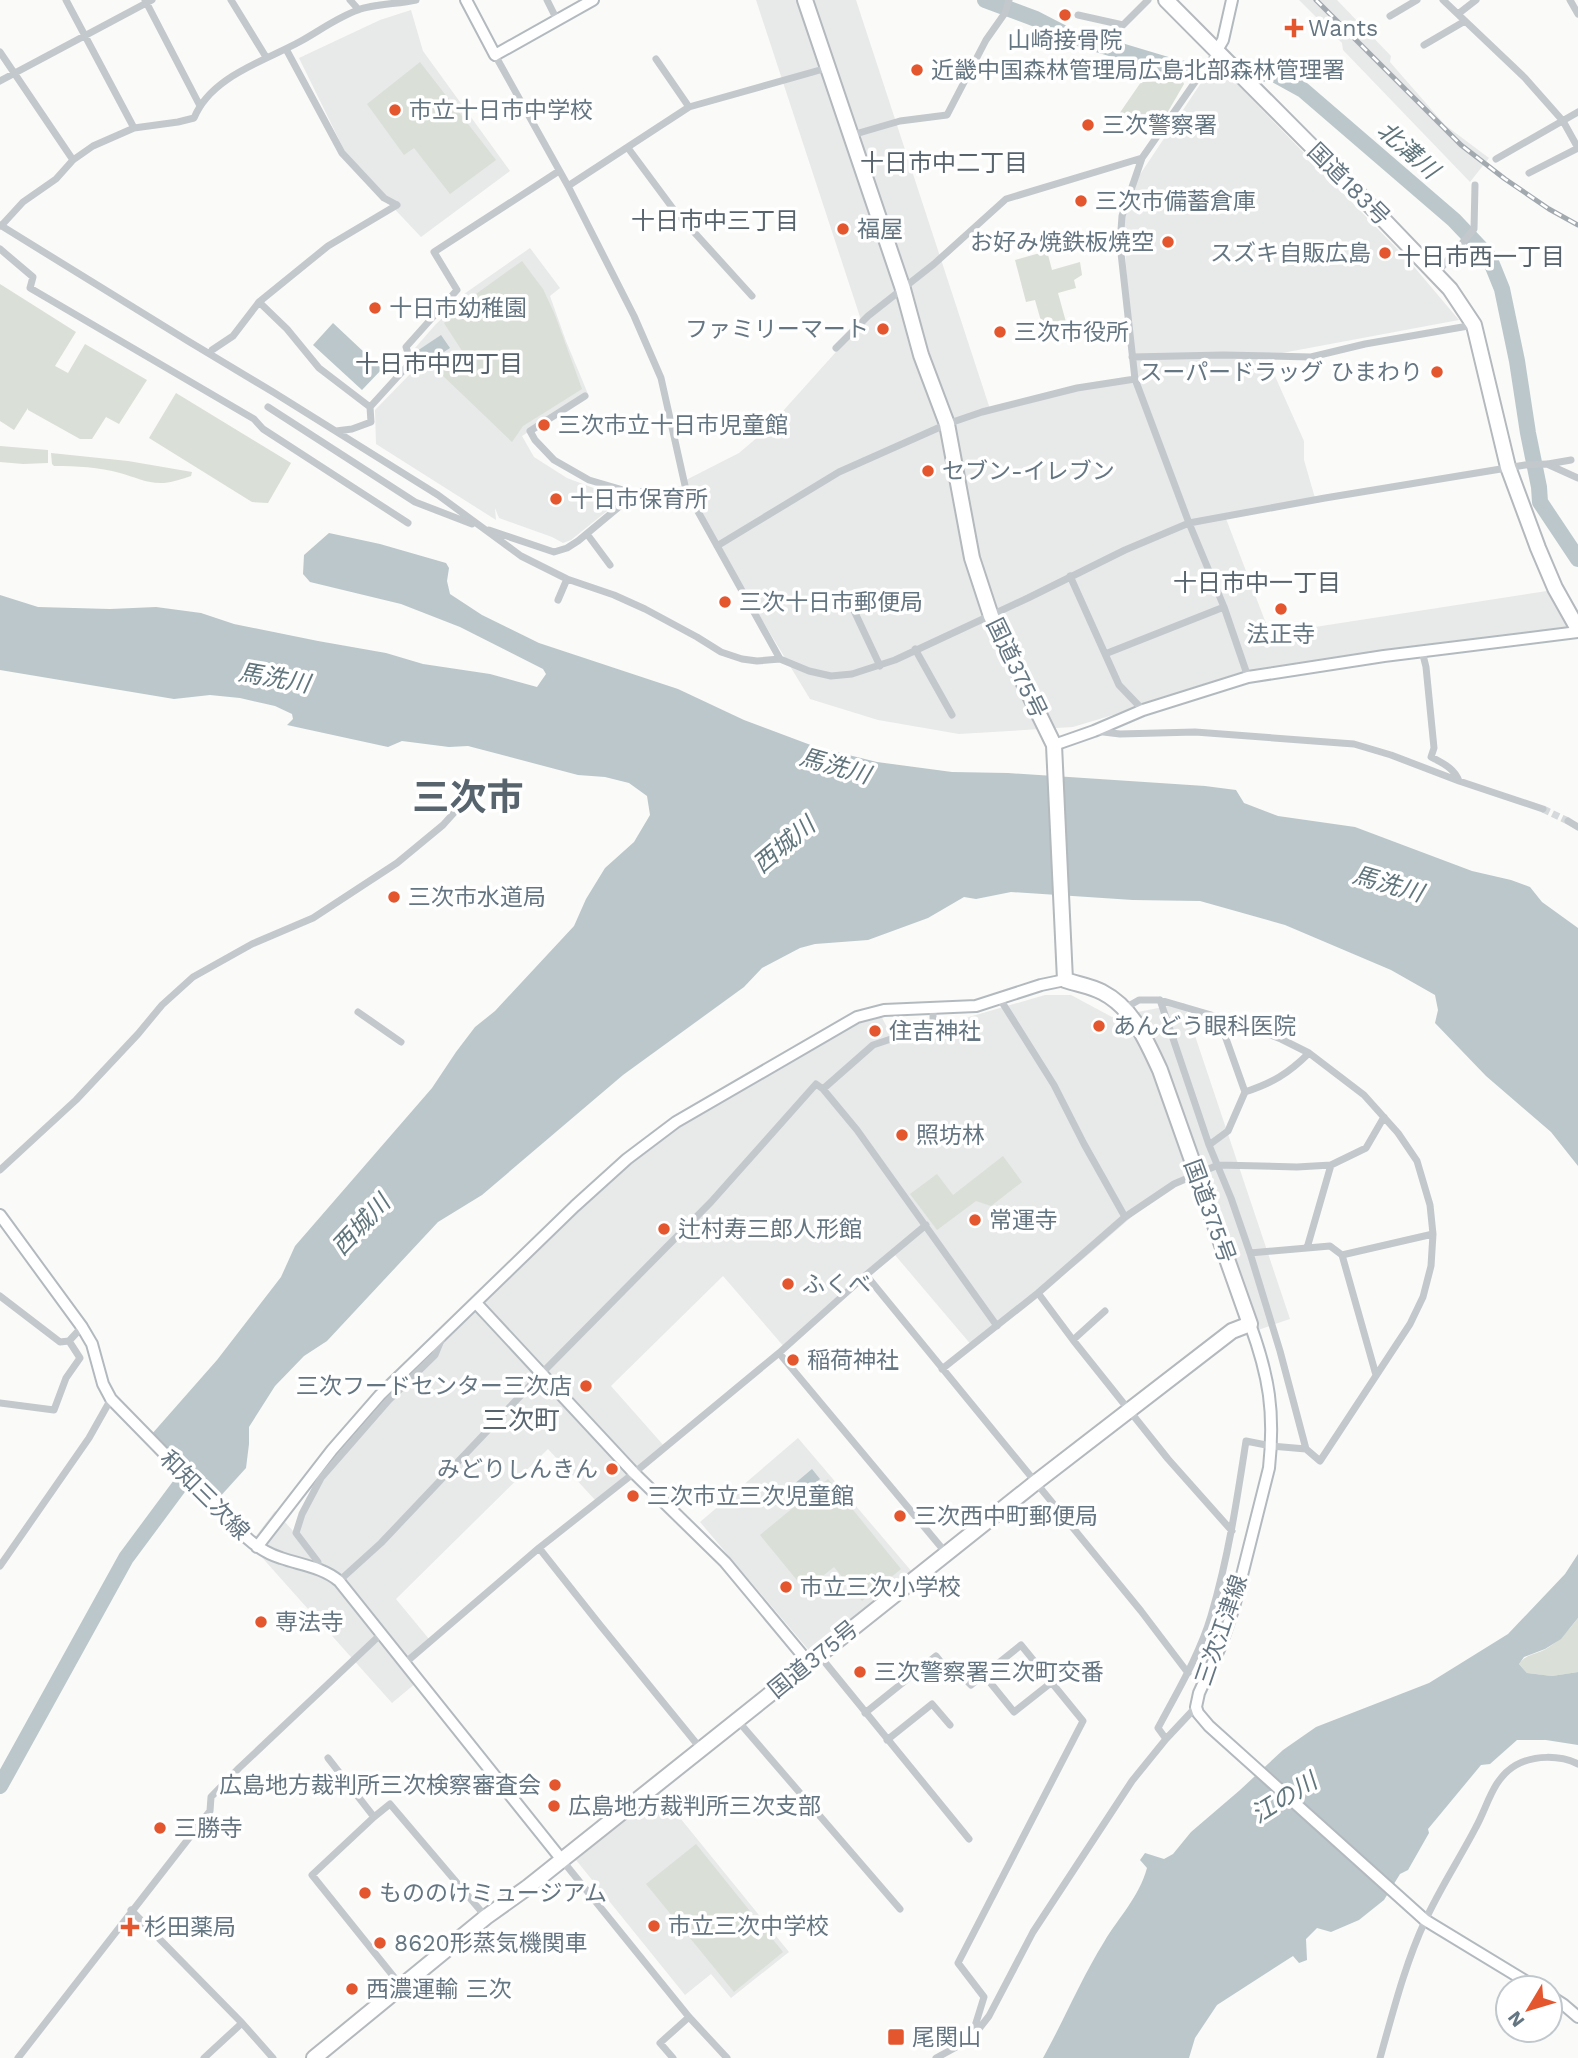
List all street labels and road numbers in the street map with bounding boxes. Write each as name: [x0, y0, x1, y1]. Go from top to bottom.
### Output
street label: 国道183号: [1302, 138, 1395, 231]
street label: 国道375号: [981, 614, 1052, 723]
street label: 国道375号: [1178, 1156, 1241, 1266]
street label: 和知三次線: [154, 1445, 255, 1546]
street label: 三次江津線: [1190, 1571, 1253, 1689]
street label: 国道375号: [763, 1615, 864, 1704]

